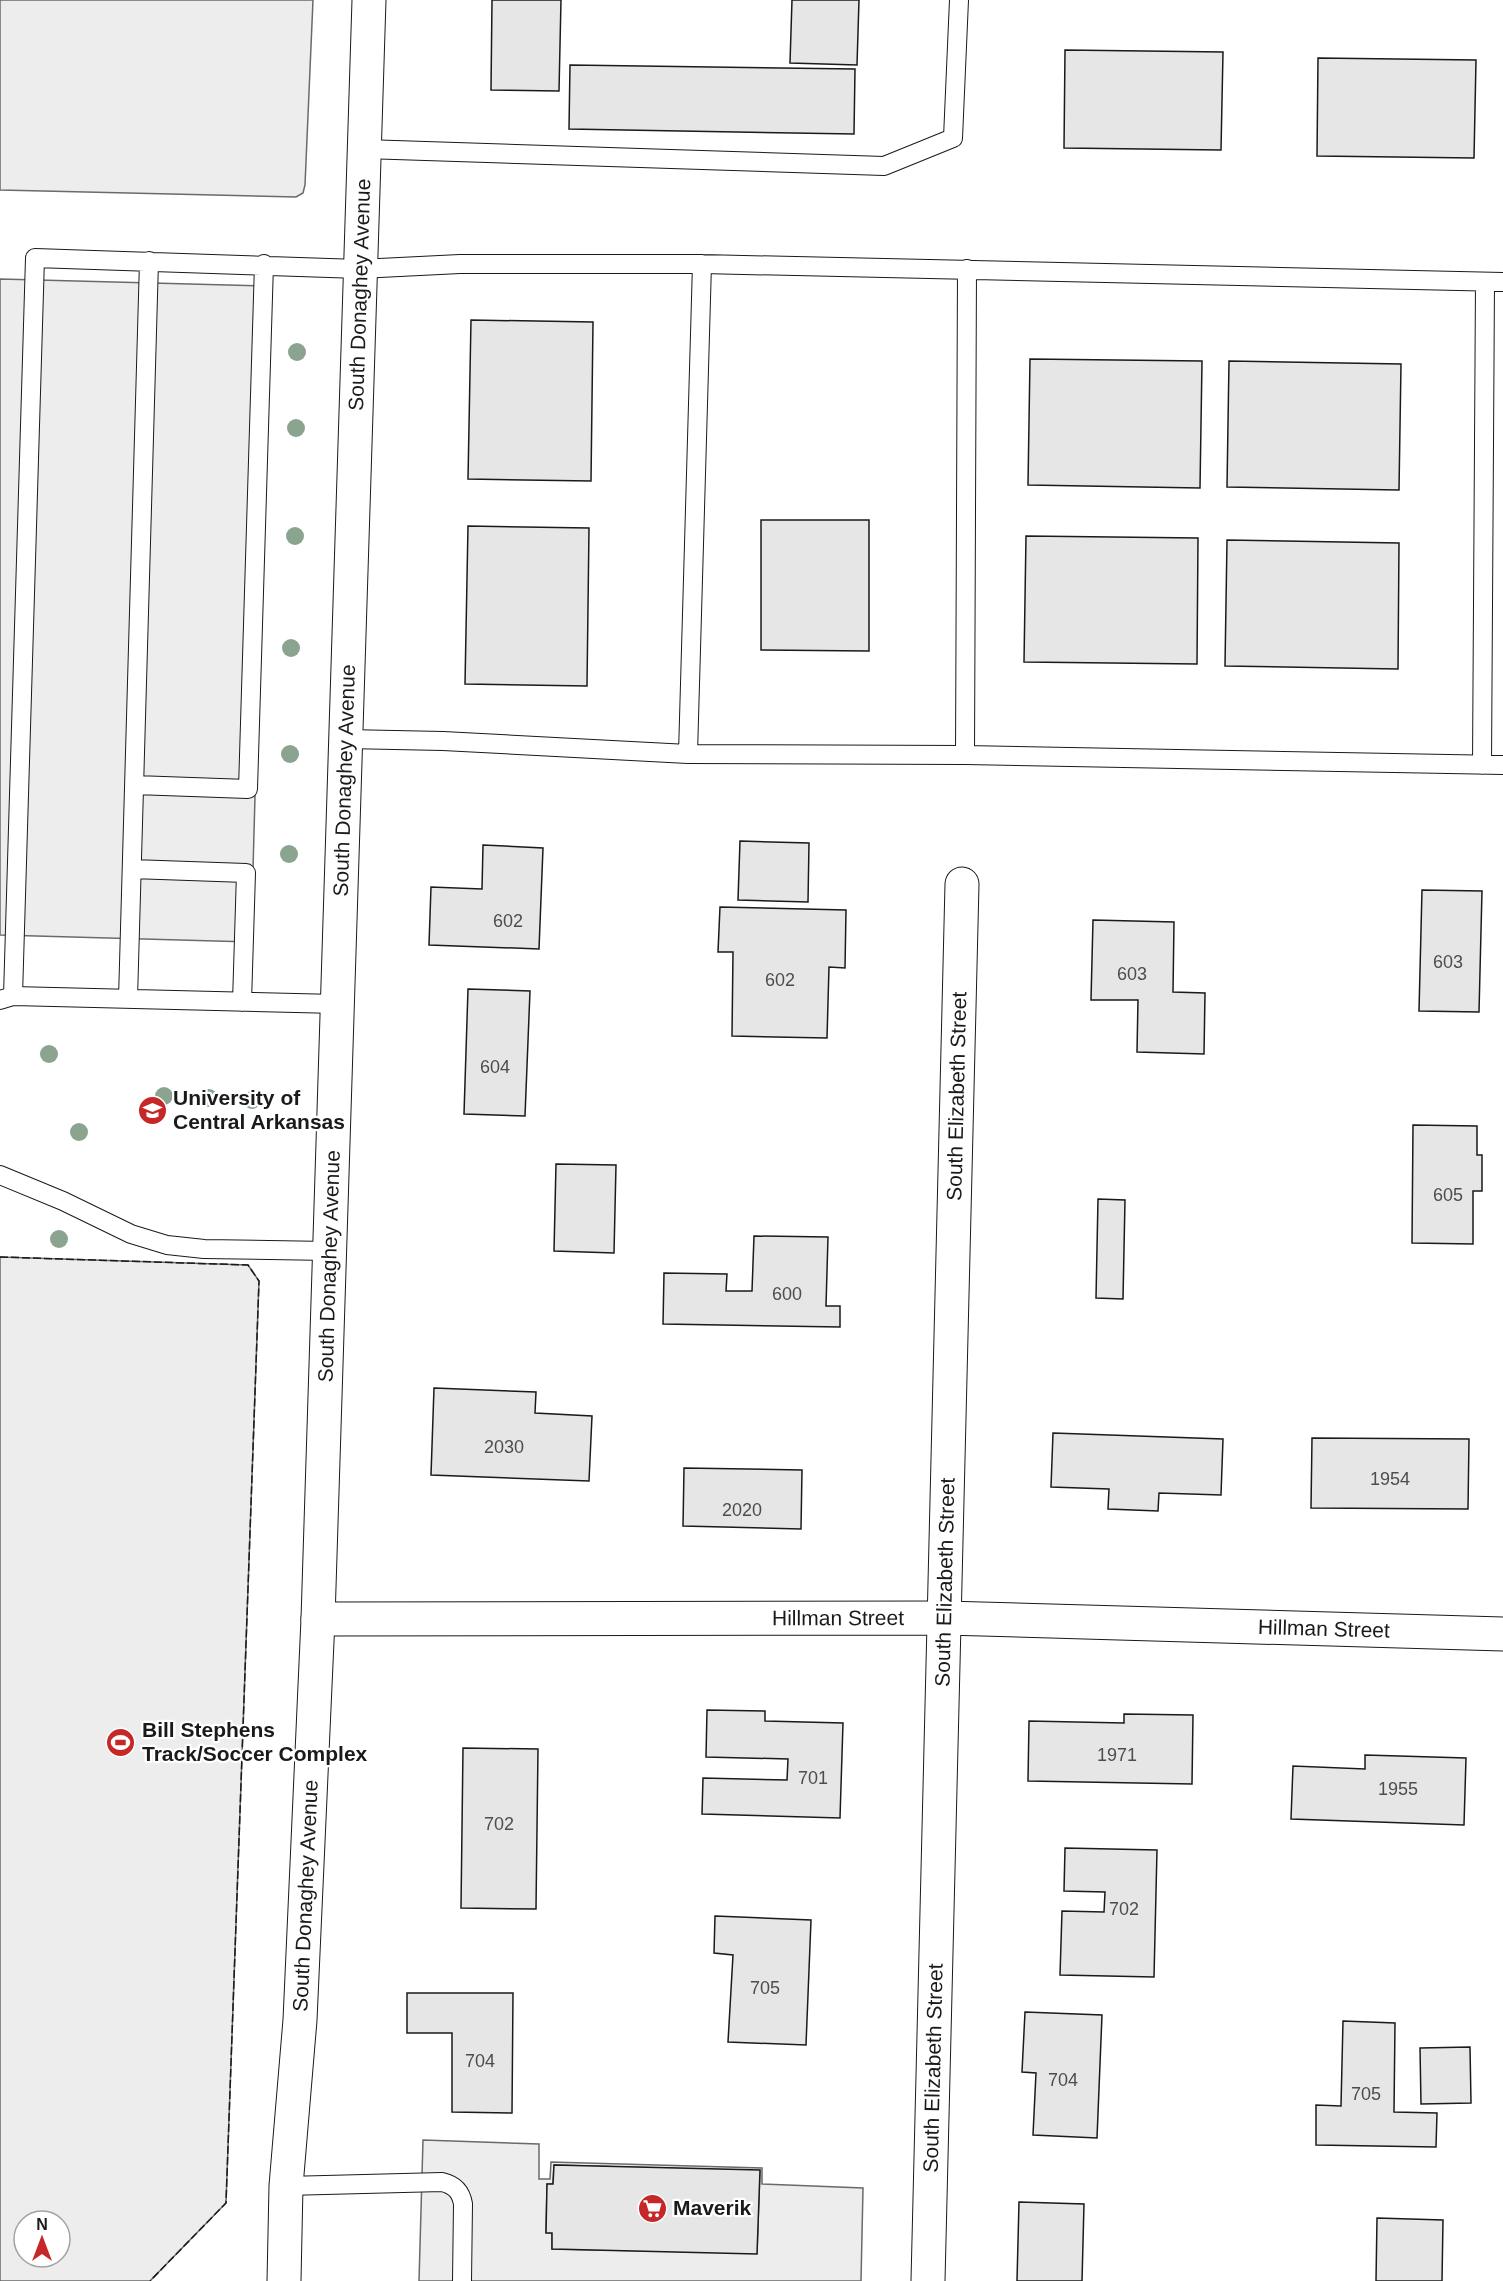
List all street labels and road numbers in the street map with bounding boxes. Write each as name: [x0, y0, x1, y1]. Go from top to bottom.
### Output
street label: South Donaghey Avenue: [344, 178, 374, 411]
street label: South Donaghey Avenue: [329, 664, 359, 897]
street label: South Elizabeth Street: [942, 991, 970, 1201]
street label: South Donaghey Avenue: [313, 1150, 344, 1383]
street label: South Elizabeth Street: [930, 1477, 959, 1687]
street label: Hillman Street: [772, 1606, 904, 1629]
street label: Hillman Street: [1258, 1615, 1390, 1642]
street label: South Donaghey Avenue: [288, 1779, 322, 2012]
street label: South Elizabeth Street: [919, 1963, 947, 2173]

